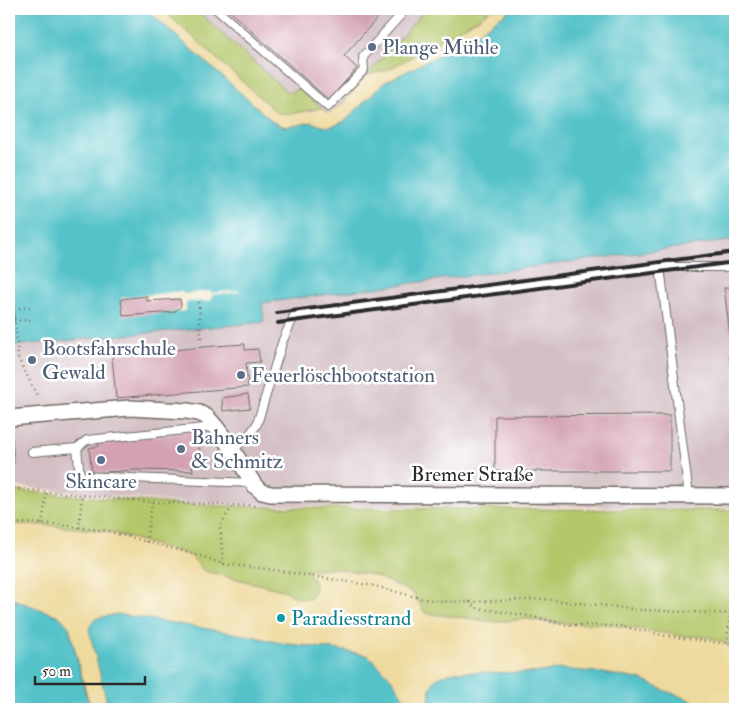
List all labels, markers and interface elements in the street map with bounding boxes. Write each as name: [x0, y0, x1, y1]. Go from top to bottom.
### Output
place label: Plange Mühle: [382, 34, 499, 61]
marker: Plange Mühle: [366, 41, 378, 53]
place label: Bootsfahrschule Gewald: [42, 335, 176, 386]
marker: Bootsfahrschule Gewald: [26, 354, 38, 366]
place label: Feuerlöschbootstation: [251, 362, 435, 389]
marker: Feuerlöschbootstation: [235, 369, 247, 381]
place label: Bahners & Schmitz: [191, 424, 283, 475]
marker: Bahners & Schmitz: [175, 443, 187, 455]
marker: Skincare: [95, 454, 107, 466]
street label: Bremer Straße: [411, 461, 533, 488]
place label: Skincare: [65, 468, 137, 495]
place label: Paradiesstrand: [291, 605, 412, 632]
marker: Paradiesstrand: [275, 612, 287, 624]
scale bar: [35, 653, 145, 685]
text: 50 m: [42, 662, 71, 681]

